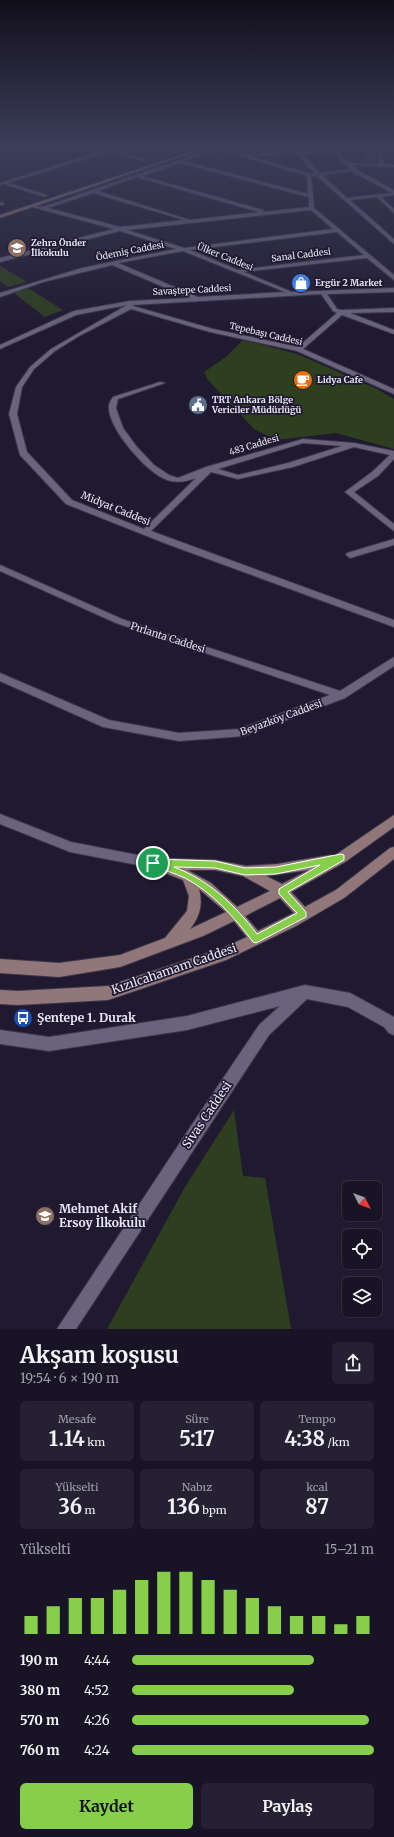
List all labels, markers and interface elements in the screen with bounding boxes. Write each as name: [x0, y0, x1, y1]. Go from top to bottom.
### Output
school or university icon: Zehra Önder İlkokulu: [6, 237, 28, 259]
place label: Zehra Önder İlkokulu: [31, 237, 86, 258]
street label: Ödemiş Caddesi: [95, 239, 165, 262]
street label: Ülker Caddesi: [196, 240, 255, 273]
street label: Sanal Caddesi: [271, 245, 331, 264]
shop icon: Ergür 2 Market: [290, 272, 312, 294]
place label: Ergür 2 Market: [315, 277, 383, 288]
street label: Savaştepe Caddesi: [152, 282, 232, 297]
street label: Tepebaşı Caddesi: [229, 320, 304, 347]
cafe icon: Lidya Cafe: [292, 369, 314, 391]
place label: Lidya Cafe: [317, 374, 363, 385]
public building icon: TRT Ankara Bölge Vericiler Müdürlüğü: [187, 394, 209, 416]
place label: TRT Ankara Bölge Vericiler Müdürlüğü: [211, 394, 302, 415]
street label: 483 Caddesi: [228, 432, 280, 457]
street label: Midyat Caddesi: [79, 489, 152, 528]
street label: Pırlanta Caddesi: [129, 619, 207, 656]
street label: Beyazköy Caddesi: [238, 697, 324, 738]
pin: [136, 846, 170, 880]
icon: arrive: [142, 852, 164, 874]
street label: Kızılcahamam Caddesi: [109, 940, 239, 997]
bus stop icon: Şentepe 1. Durak: [12, 1007, 34, 1029]
place label: Şentepe 1. Durak: [37, 1010, 136, 1025]
street label: Sivas Caddesi: [179, 1078, 235, 1151]
north arrow: [342, 1181, 382, 1221]
map controls: [342, 1181, 382, 1317]
place label: Mehmet Akif Ersoy İlkokulu: [59, 1201, 146, 1230]
school or university icon: Mehmet Akif Ersoy İlkokulu: [34, 1205, 56, 1227]
button: locate: [342, 1229, 382, 1269]
button: layers: [342, 1277, 382, 1317]
text: Akşam koşusu: [20, 1341, 179, 1369]
button: share: [332, 1342, 374, 1384]
text: 19:54 · 6 × 190 m: [20, 1370, 119, 1387]
text: Mesafe: [58, 1412, 96, 1426]
text: Süre: [185, 1412, 209, 1426]
text: Tempo: [298, 1412, 336, 1426]
text: 1.14: [49, 1426, 85, 1451]
text: 5:17: [179, 1426, 215, 1451]
text: 4:38: [284, 1426, 325, 1451]
text: km: [85, 1435, 105, 1449]
text: /km: [325, 1435, 350, 1449]
text: Yükselti: [56, 1480, 98, 1494]
text: Nabız: [182, 1480, 212, 1494]
text: kcal: [306, 1480, 328, 1494]
text: 36: [58, 1494, 82, 1519]
text: 136: [167, 1494, 200, 1519]
text: 87: [305, 1494, 329, 1519]
text: m: [82, 1503, 96, 1517]
text: bpm: [200, 1503, 227, 1517]
text: Yükselti: [20, 1541, 71, 1558]
text: 15–21 m: [324, 1541, 374, 1558]
text: 190 m: [20, 1652, 58, 1669]
text: 4:44: [84, 1652, 110, 1669]
text: 380 m: [20, 1682, 60, 1699]
text: 4:52: [84, 1682, 109, 1699]
text: 570 m: [20, 1712, 59, 1729]
text: 4:26: [84, 1712, 110, 1729]
text: 760 m: [20, 1742, 60, 1759]
text: 4:24: [84, 1742, 110, 1759]
button: Kaydet: [20, 1783, 193, 1829]
button: Paylaş: [201, 1783, 374, 1829]

